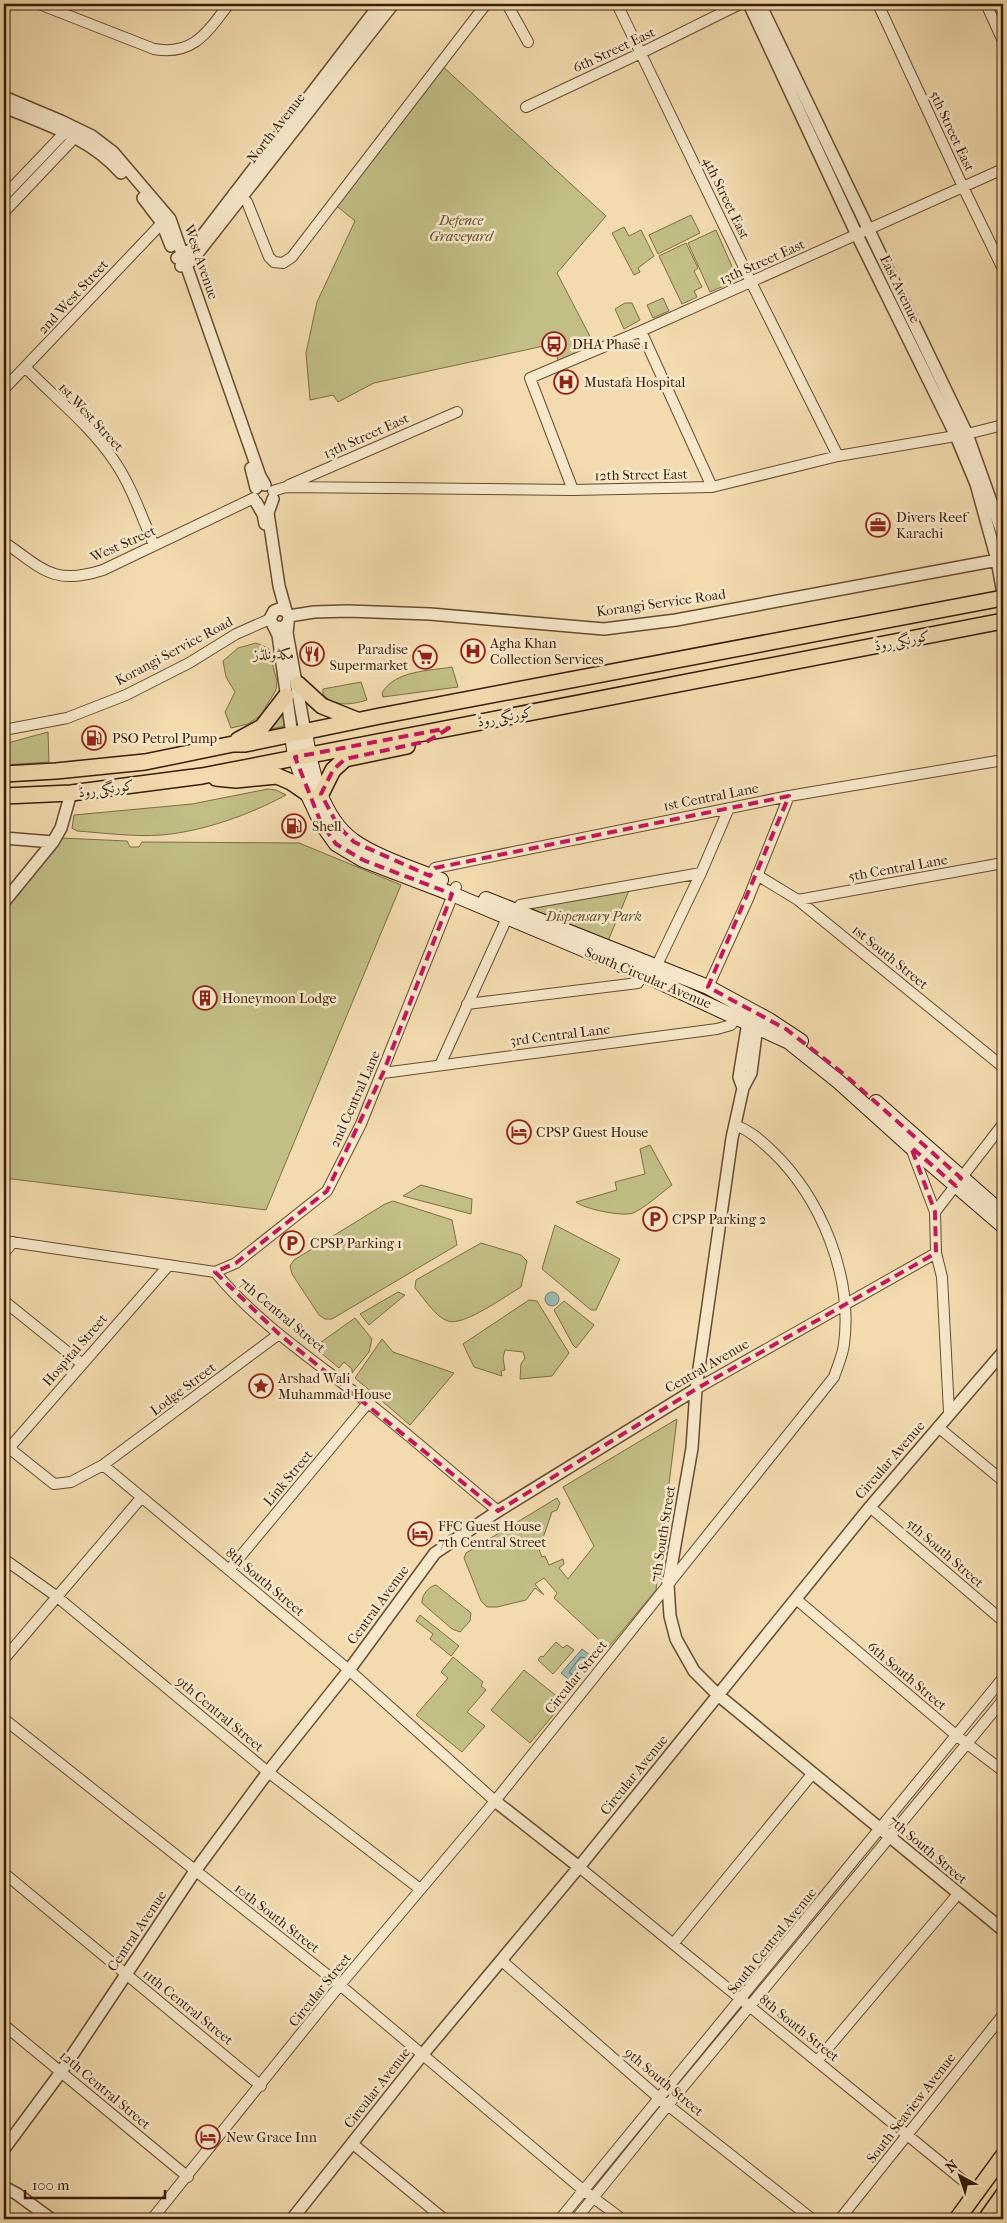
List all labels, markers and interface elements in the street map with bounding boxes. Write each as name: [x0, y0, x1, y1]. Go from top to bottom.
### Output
street label: 6th Street East: [570, 24, 658, 76]
street label: 5th Street East: [926, 88, 978, 174]
street label: North Avenue: [243, 89, 309, 167]
street label: 4th Street East: [699, 154, 753, 242]
park label: Defence Graveyard: [429, 212, 495, 245]
street label: West Avenue: [180, 221, 222, 302]
street label: 13th Street East: [717, 236, 807, 288]
street label: East Avenue: [876, 252, 924, 326]
street label: 2nd West Street: [34, 256, 112, 338]
bus stop icon: DHA Phase 1: [541, 331, 567, 357]
place label: DHA Phase 1: [572, 336, 649, 353]
hospital icon: Mustafa Hospital: [553, 369, 579, 395]
place label: Mustafa Hospital: [584, 374, 686, 391]
street label: 1st West Street: [55, 379, 127, 455]
street label: 13th Street East: [321, 410, 411, 462]
street label: 12th Street East: [594, 466, 688, 484]
place label: Divers Reef Karachi: [896, 509, 970, 542]
office icon: Divers Reef Karachi: [865, 512, 891, 538]
street label: West Street: [87, 522, 158, 566]
street label: Korangi Service Road: [595, 585, 727, 621]
street label: Korangi Service Road: [112, 613, 236, 689]
street label: کورنگی روڈ: [873, 627, 931, 656]
place label: Agha Khan Collection Services: [489, 635, 604, 668]
hospital icon: Agha Khan Collection Services: [460, 638, 486, 664]
restaurant icon: مکڈونلڈز: [299, 641, 325, 667]
place label: Paradise Supermarket: [330, 641, 408, 674]
supermarket icon: Paradise Supermarket: [412, 644, 438, 670]
place label: مکڈونلڈز: [251, 646, 294, 663]
street label: کورنگی روڈ: [476, 703, 534, 732]
fuel station icon: PSO Petrol Pump: [81, 725, 107, 751]
place label: PSO Petrol Pump: [112, 730, 218, 747]
street label: کورنگی روڈ: [77, 777, 135, 802]
street label: 1st Central Lane: [662, 779, 760, 815]
fuel station icon: Shell: [281, 813, 307, 839]
place label: Shell: [312, 818, 342, 835]
street label: 5th Central Lane: [847, 851, 949, 885]
park label: Dispensary Park: [545, 908, 642, 925]
street label: 1st South Street: [848, 921, 932, 993]
street label: South Circular Avenue: [582, 944, 714, 1012]
building icon: Honeymoon Lodge: [192, 985, 218, 1011]
place label: Honeymoon Lodge: [222, 990, 337, 1007]
street label: 3rd Central Lane: [509, 1020, 611, 1050]
street label: 2nd Central Lane: [326, 1048, 384, 1150]
hotel icon: CPSP Guest House: [506, 1119, 532, 1145]
place label: CPSP Guest House: [536, 1124, 648, 1141]
parking icon: CPSP Parking 2: [642, 1206, 668, 1232]
place label: CPSP Parking 2: [672, 1211, 766, 1228]
parking icon: CPSP Parking 1: [279, 1230, 305, 1256]
place label: CPSP Parking 1: [310, 1235, 402, 1252]
street label: 7th Central Street: [235, 1274, 329, 1356]
street label: Hospital Street: [39, 1310, 111, 1390]
street label: Central Avenue: [662, 1335, 752, 1397]
street label: Lodge Street: [147, 1359, 219, 1419]
place label: Arshad Wali Muhammad House: [277, 1370, 391, 1403]
place icon: Arshad Wali Muhammad House: [248, 1373, 274, 1399]
street label: Circular Avenue: [851, 1417, 929, 1503]
street label: Link Street: [260, 1447, 316, 1509]
street label: 7th South Street: [647, 1485, 679, 1583]
street label: 5th South Street: [903, 1515, 987, 1591]
place label: FFC Guest House 7th Central Street: [438, 1518, 546, 1551]
hotel icon: FFC Guest House 7th Central Street: [407, 1521, 433, 1547]
street label: 8th South Street: [222, 1544, 308, 1620]
street label: Central Avenue: [344, 1562, 413, 1648]
street label: Circular Street: [541, 1637, 611, 1717]
street label: 6th South Street: [864, 1638, 950, 1714]
street label: 9th Central Street: [173, 1673, 267, 1755]
street label: Circular Avenue: [597, 1732, 671, 1818]
street label: 7th South Street: [885, 1812, 971, 1888]
street label: 10th South Street: [231, 1879, 323, 1957]
street label: South Central Avenue: [724, 1884, 820, 1998]
street label: Central Avenue: [104, 1887, 170, 1975]
street label: Circular Street: [285, 1950, 355, 2030]
street label: 11th Central Street: [139, 1965, 237, 2049]
street label: 8th South Street: [756, 1991, 842, 2065]
street label: Circular Avenue: [340, 2044, 414, 2132]
street label: 9th South Street: [621, 2044, 707, 2120]
street label: 12th Central Street: [56, 2047, 154, 2133]
street label: South Seaview Avenue: [863, 2050, 959, 2166]
hotel icon: New Grace Inn: [195, 2124, 221, 2150]
place label: New Grace Inn: [226, 2129, 317, 2146]
north arrow: [934, 2150, 984, 2200]
text: N: [942, 2156, 962, 2176]
scale bar: [25, 2168, 165, 2200]
text: 100 m: [32, 2176, 70, 2194]

